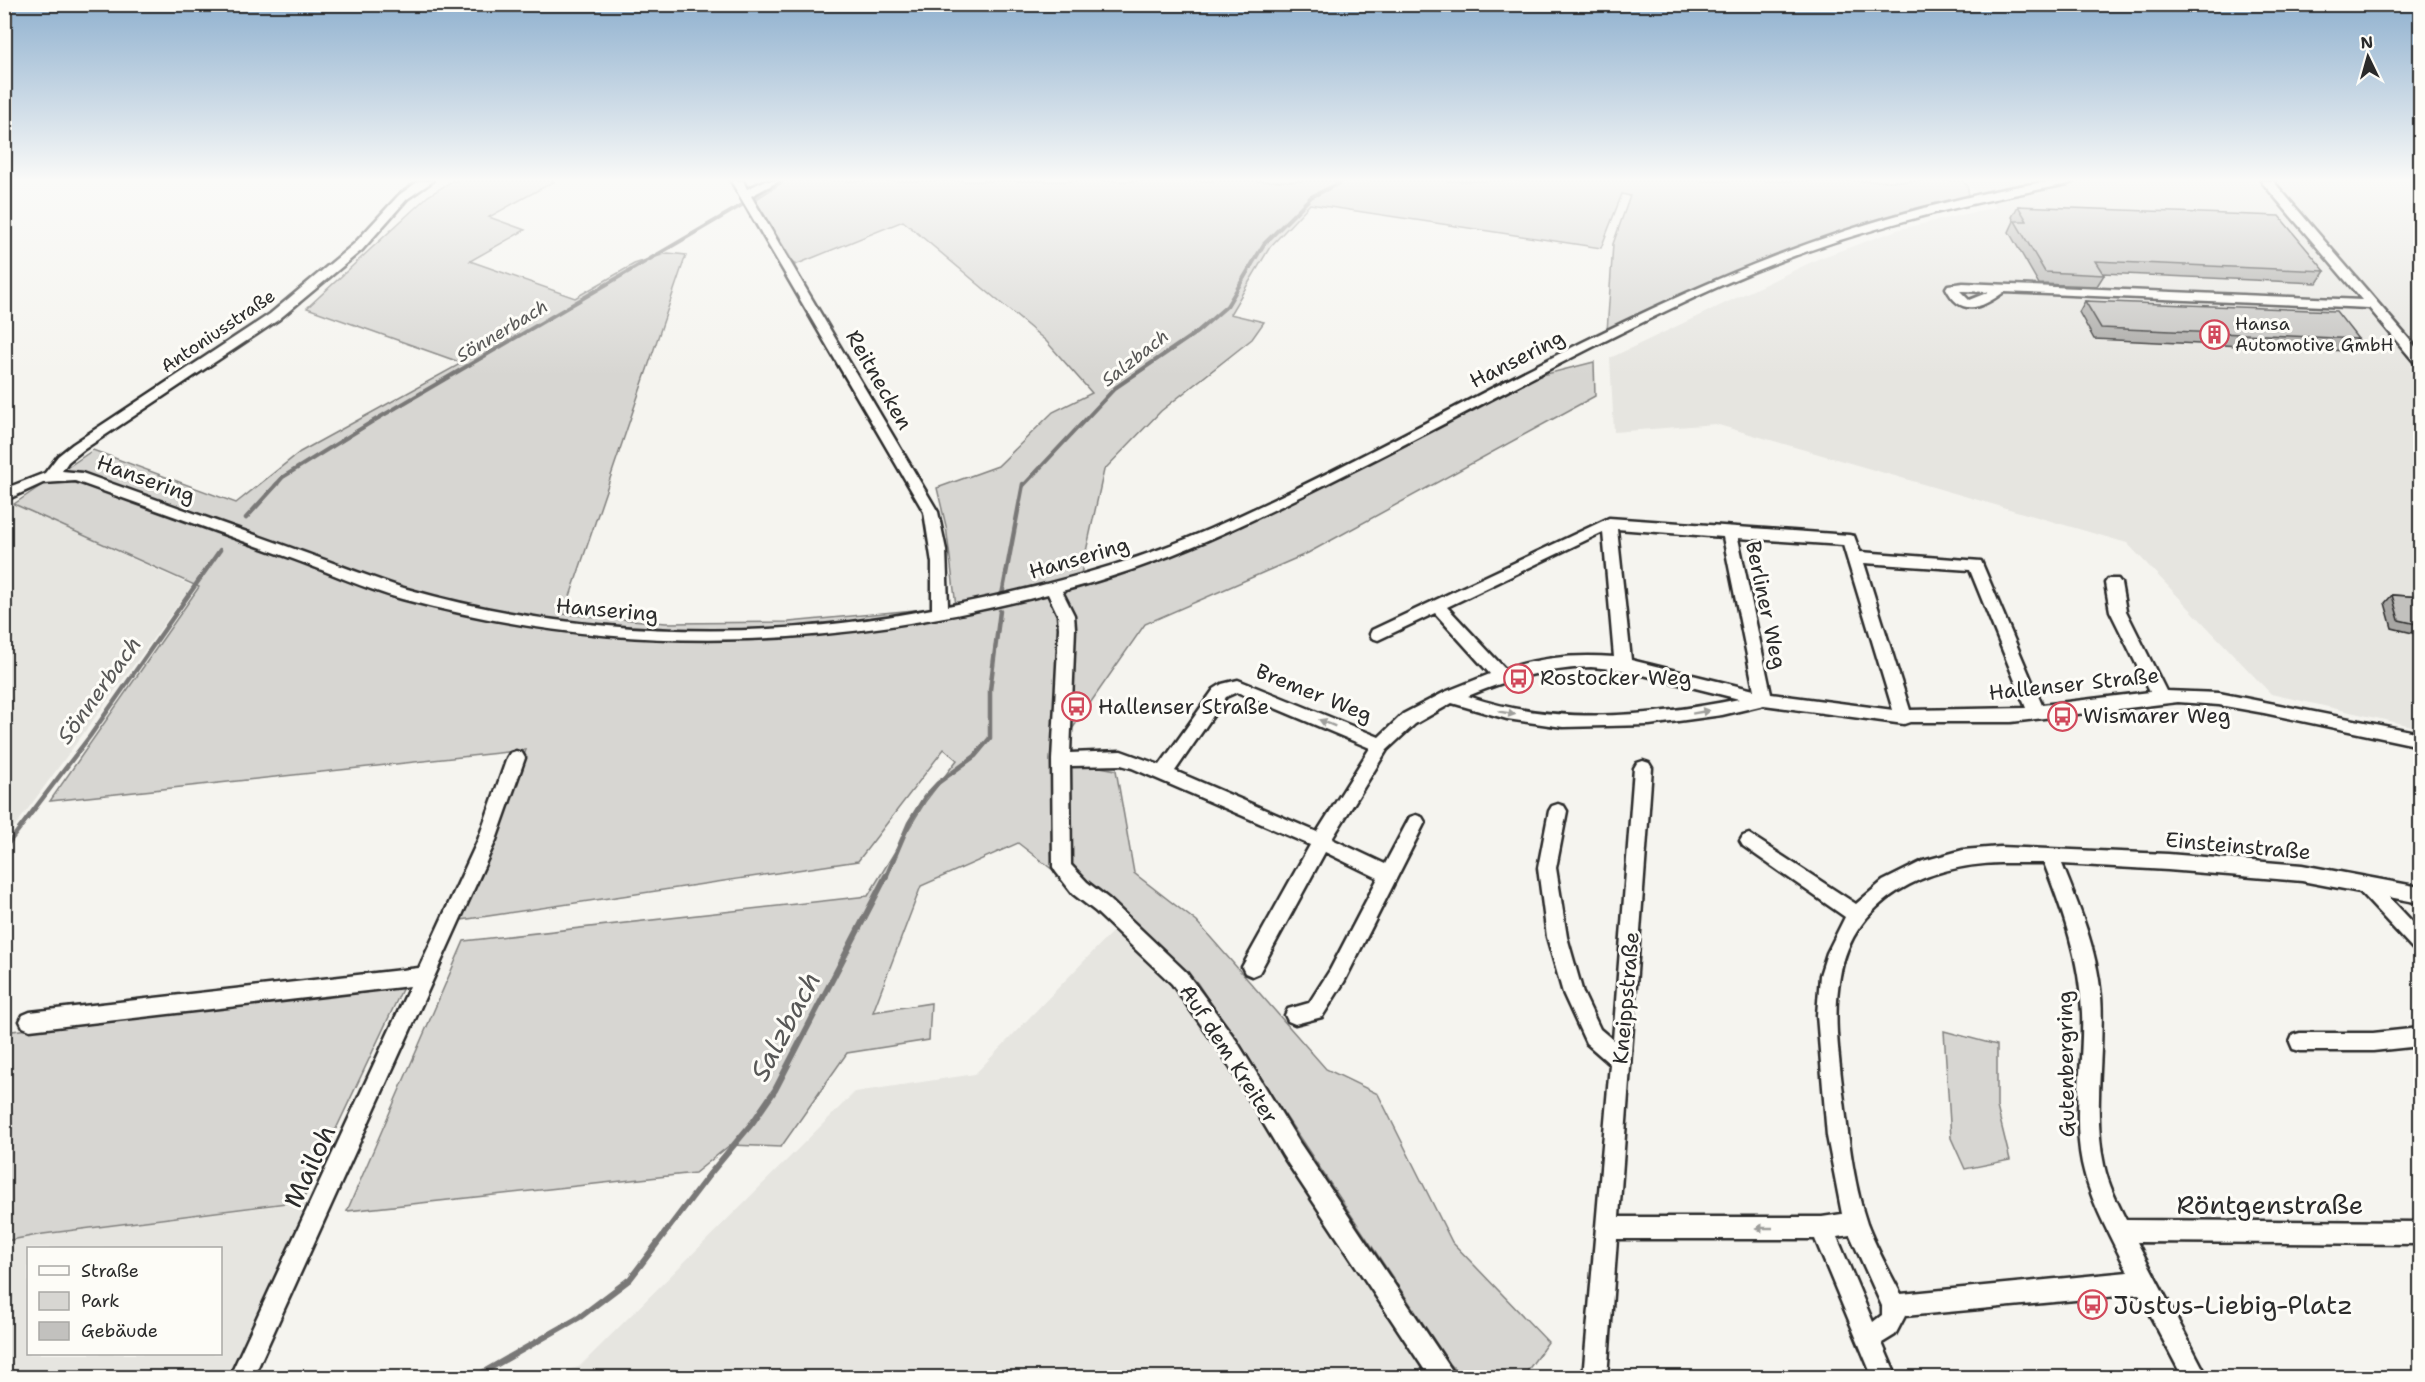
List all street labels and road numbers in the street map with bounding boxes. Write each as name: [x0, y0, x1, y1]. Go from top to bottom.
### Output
street label: Antoniusstraße: [156, 284, 280, 378]
street label: Hansering: [1465, 323, 1569, 395]
street label: Reitnecken: [839, 325, 919, 435]
street label: Hansering: [93, 448, 199, 510]
street label: Hansering: [1026, 530, 1132, 586]
street label: Berliner Weg: [1739, 538, 1793, 672]
street label: Hansering: [555, 592, 659, 628]
street label: Bremer Weg: [1252, 657, 1376, 729]
street label: Hallenser Straße: [1987, 661, 2161, 707]
street label: Einsteinstraße: [2164, 826, 2312, 866]
street label: Kneippstraße: [1606, 931, 1646, 1065]
street label: Auf dem Kreiter: [1173, 979, 1285, 1129]
street label: Gutenbergring: [2051, 990, 2081, 1138]
street label: Mailoh: [275, 1119, 343, 1213]
street label: Röntgenstraße: [2176, 1187, 2364, 1222]

